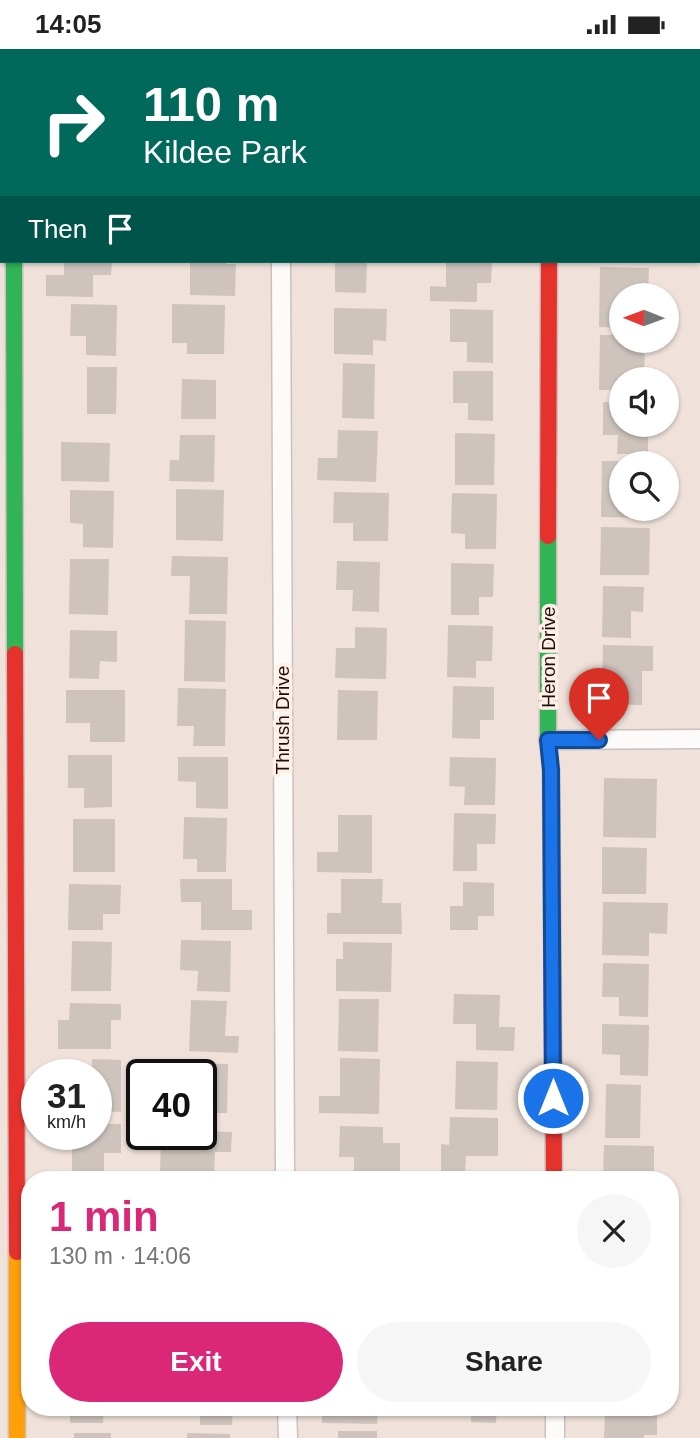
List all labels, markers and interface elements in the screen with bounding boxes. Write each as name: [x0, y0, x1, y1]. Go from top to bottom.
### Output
text: 14:05: [35, 9, 102, 39]
icon: right: [28, 77, 119, 168]
text: 110 m: [143, 77, 279, 131]
text: Kildee Park: [143, 134, 307, 170]
icon: arrive: [101, 210, 139, 248]
text: Then: [28, 214, 87, 244]
north arrow: [609, 283, 679, 353]
map controls: [609, 283, 679, 521]
button: sound: [609, 367, 679, 437]
button: search: [609, 451, 679, 521]
street label: Heron Drive: [538, 606, 559, 708]
street label: Thrush Drive: [272, 666, 293, 774]
pin: [569, 668, 629, 740]
icon: arrive: [580, 679, 618, 717]
speed limit sign: 40: [126, 1059, 217, 1150]
position arrow: [516, 1061, 590, 1135]
text: 31: [47, 1076, 86, 1115]
text: km/h: [47, 1112, 86, 1132]
text: 1 min: [49, 1193, 159, 1240]
button: close: [577, 1194, 651, 1268]
text: 130 m · 14:06: [49, 1243, 191, 1269]
button: Exit: [49, 1322, 343, 1402]
button: Share: [357, 1322, 651, 1402]

